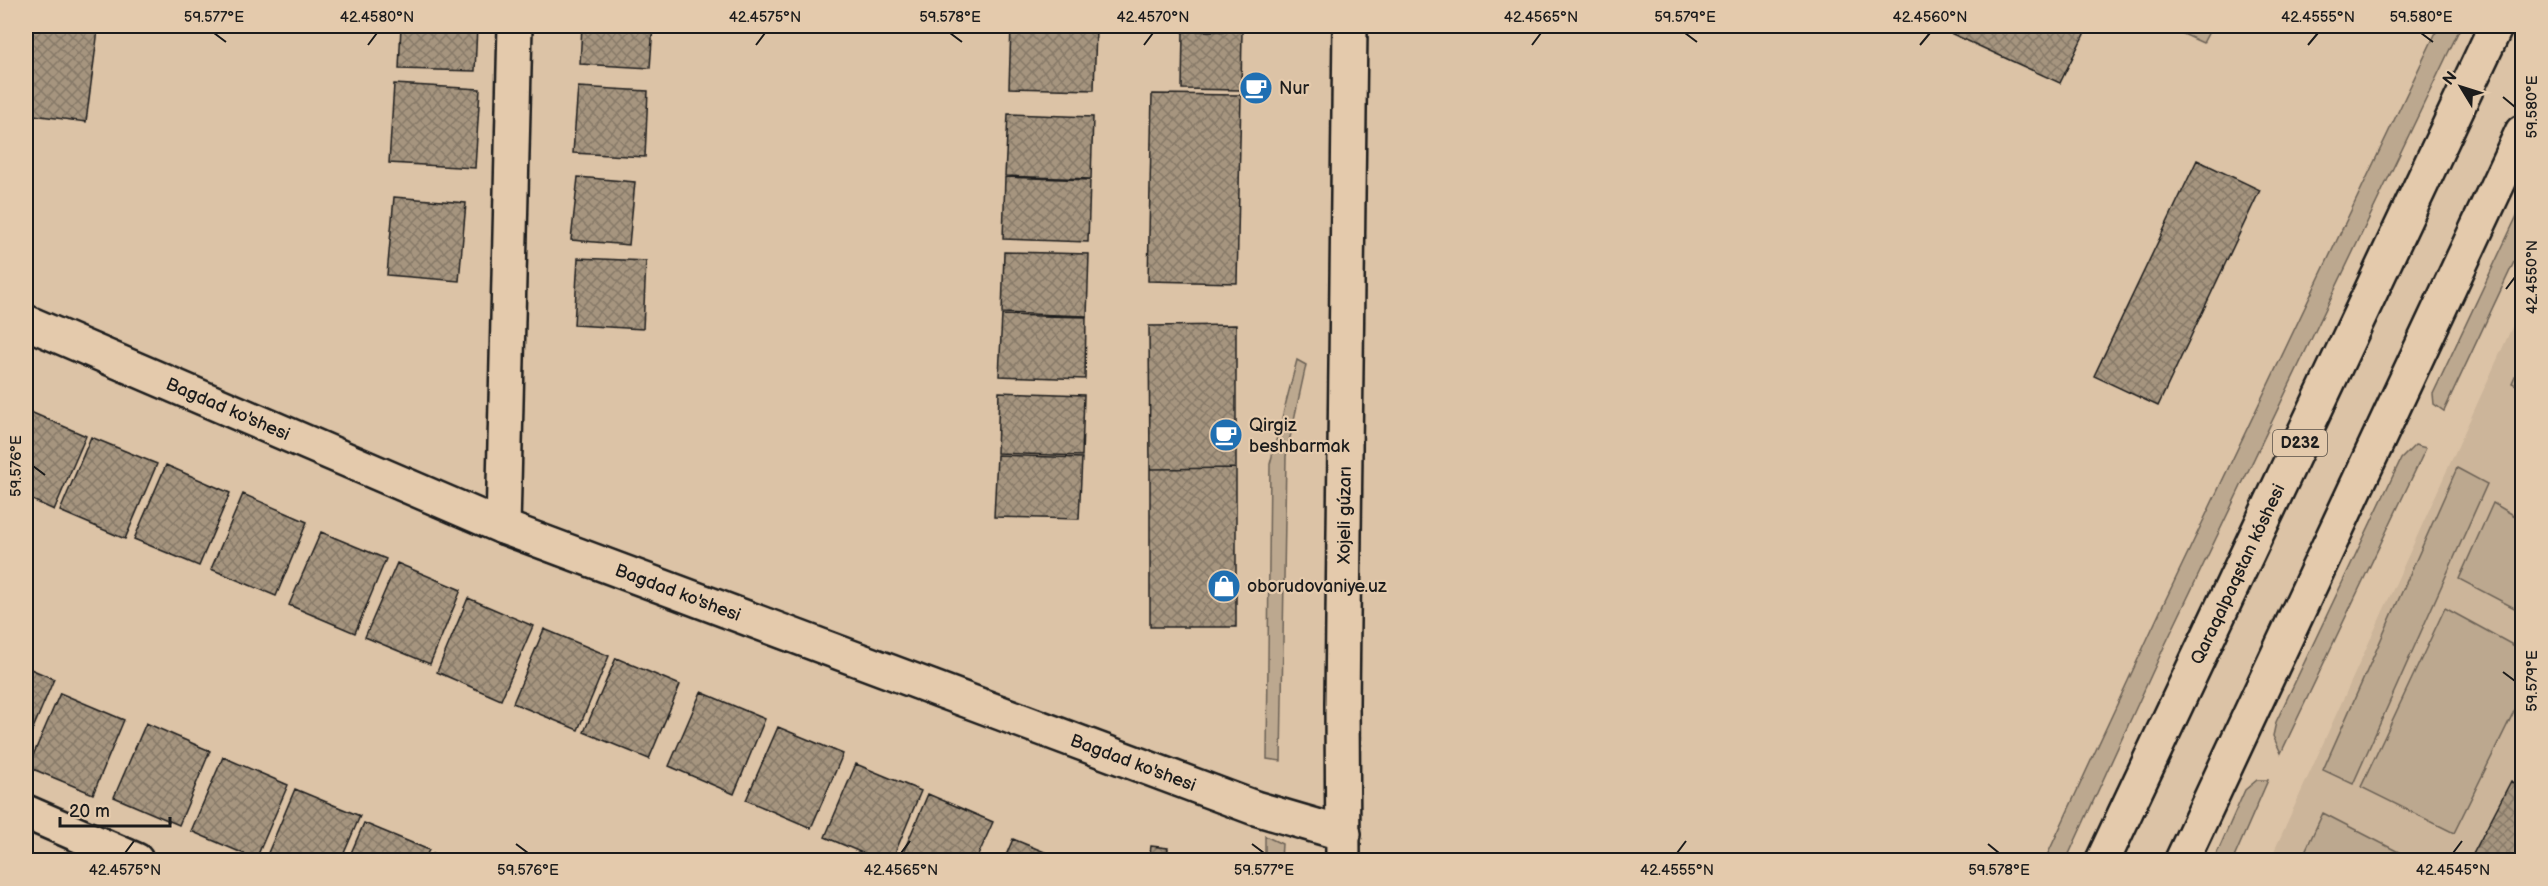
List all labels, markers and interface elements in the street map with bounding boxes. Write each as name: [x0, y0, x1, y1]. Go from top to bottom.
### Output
text: 59.577°E: [184, 8, 244, 27]
text: 42.4580°N: [340, 8, 414, 27]
text: 42.4575°N: [729, 8, 801, 27]
text: 59.578°E: [919, 8, 981, 27]
text: 42.4570°N: [1116, 8, 1190, 27]
text: 42.4565°N: [1504, 8, 1578, 27]
text: 59.579°E: [1654, 8, 1716, 27]
text: 42.4560°N: [1893, 8, 1967, 27]
text: 42.4555°N: [2281, 8, 2355, 27]
text: 59.580°E: [2389, 8, 2453, 27]
north arrow: [2431, 57, 2491, 117]
text: N: [2439, 68, 2462, 89]
cafe icon: Nur: [1238, 70, 1274, 106]
text: 59.580°E: [2523, 75, 2542, 139]
place label: Nur: [1279, 78, 1310, 99]
text: 42.4550°N: [2523, 240, 2542, 314]
street label: Bagdad ko'shesi: [163, 373, 293, 445]
place label: Qirgiz beshbarmak: [1249, 415, 1350, 457]
cafe icon: Qirgiz beshbarmak: [1208, 417, 1244, 453]
road number: D232: [2273, 430, 2327, 456]
text: 59.576°E: [7, 435, 26, 497]
street label: Xojeli gúzarı: [1333, 466, 1355, 565]
street label: Qaraqalpaqstan kóshesi: [2186, 481, 2289, 668]
street label: Bagdad ko'shesi: [612, 559, 744, 625]
shop icon: oborudovaniye.uz: [1206, 568, 1242, 604]
place label: oborudovaniye.uz: [1247, 576, 1387, 597]
text: 59.579°E: [2523, 650, 2542, 712]
street label: Bagdad ko'shesi: [1067, 729, 1199, 796]
scale bar: [60, 790, 170, 828]
text: 20 m: [69, 801, 110, 822]
text: 42.4575°N: [89, 861, 161, 880]
text: 59.576°E: [497, 861, 559, 880]
text: 42.4565°N: [864, 861, 938, 880]
text: 59.577°E: [1234, 861, 1294, 880]
text: 42.4555°N: [1640, 861, 1714, 880]
text: 59.578°E: [1968, 861, 2030, 880]
text: 42.4545°N: [2416, 861, 2490, 880]

